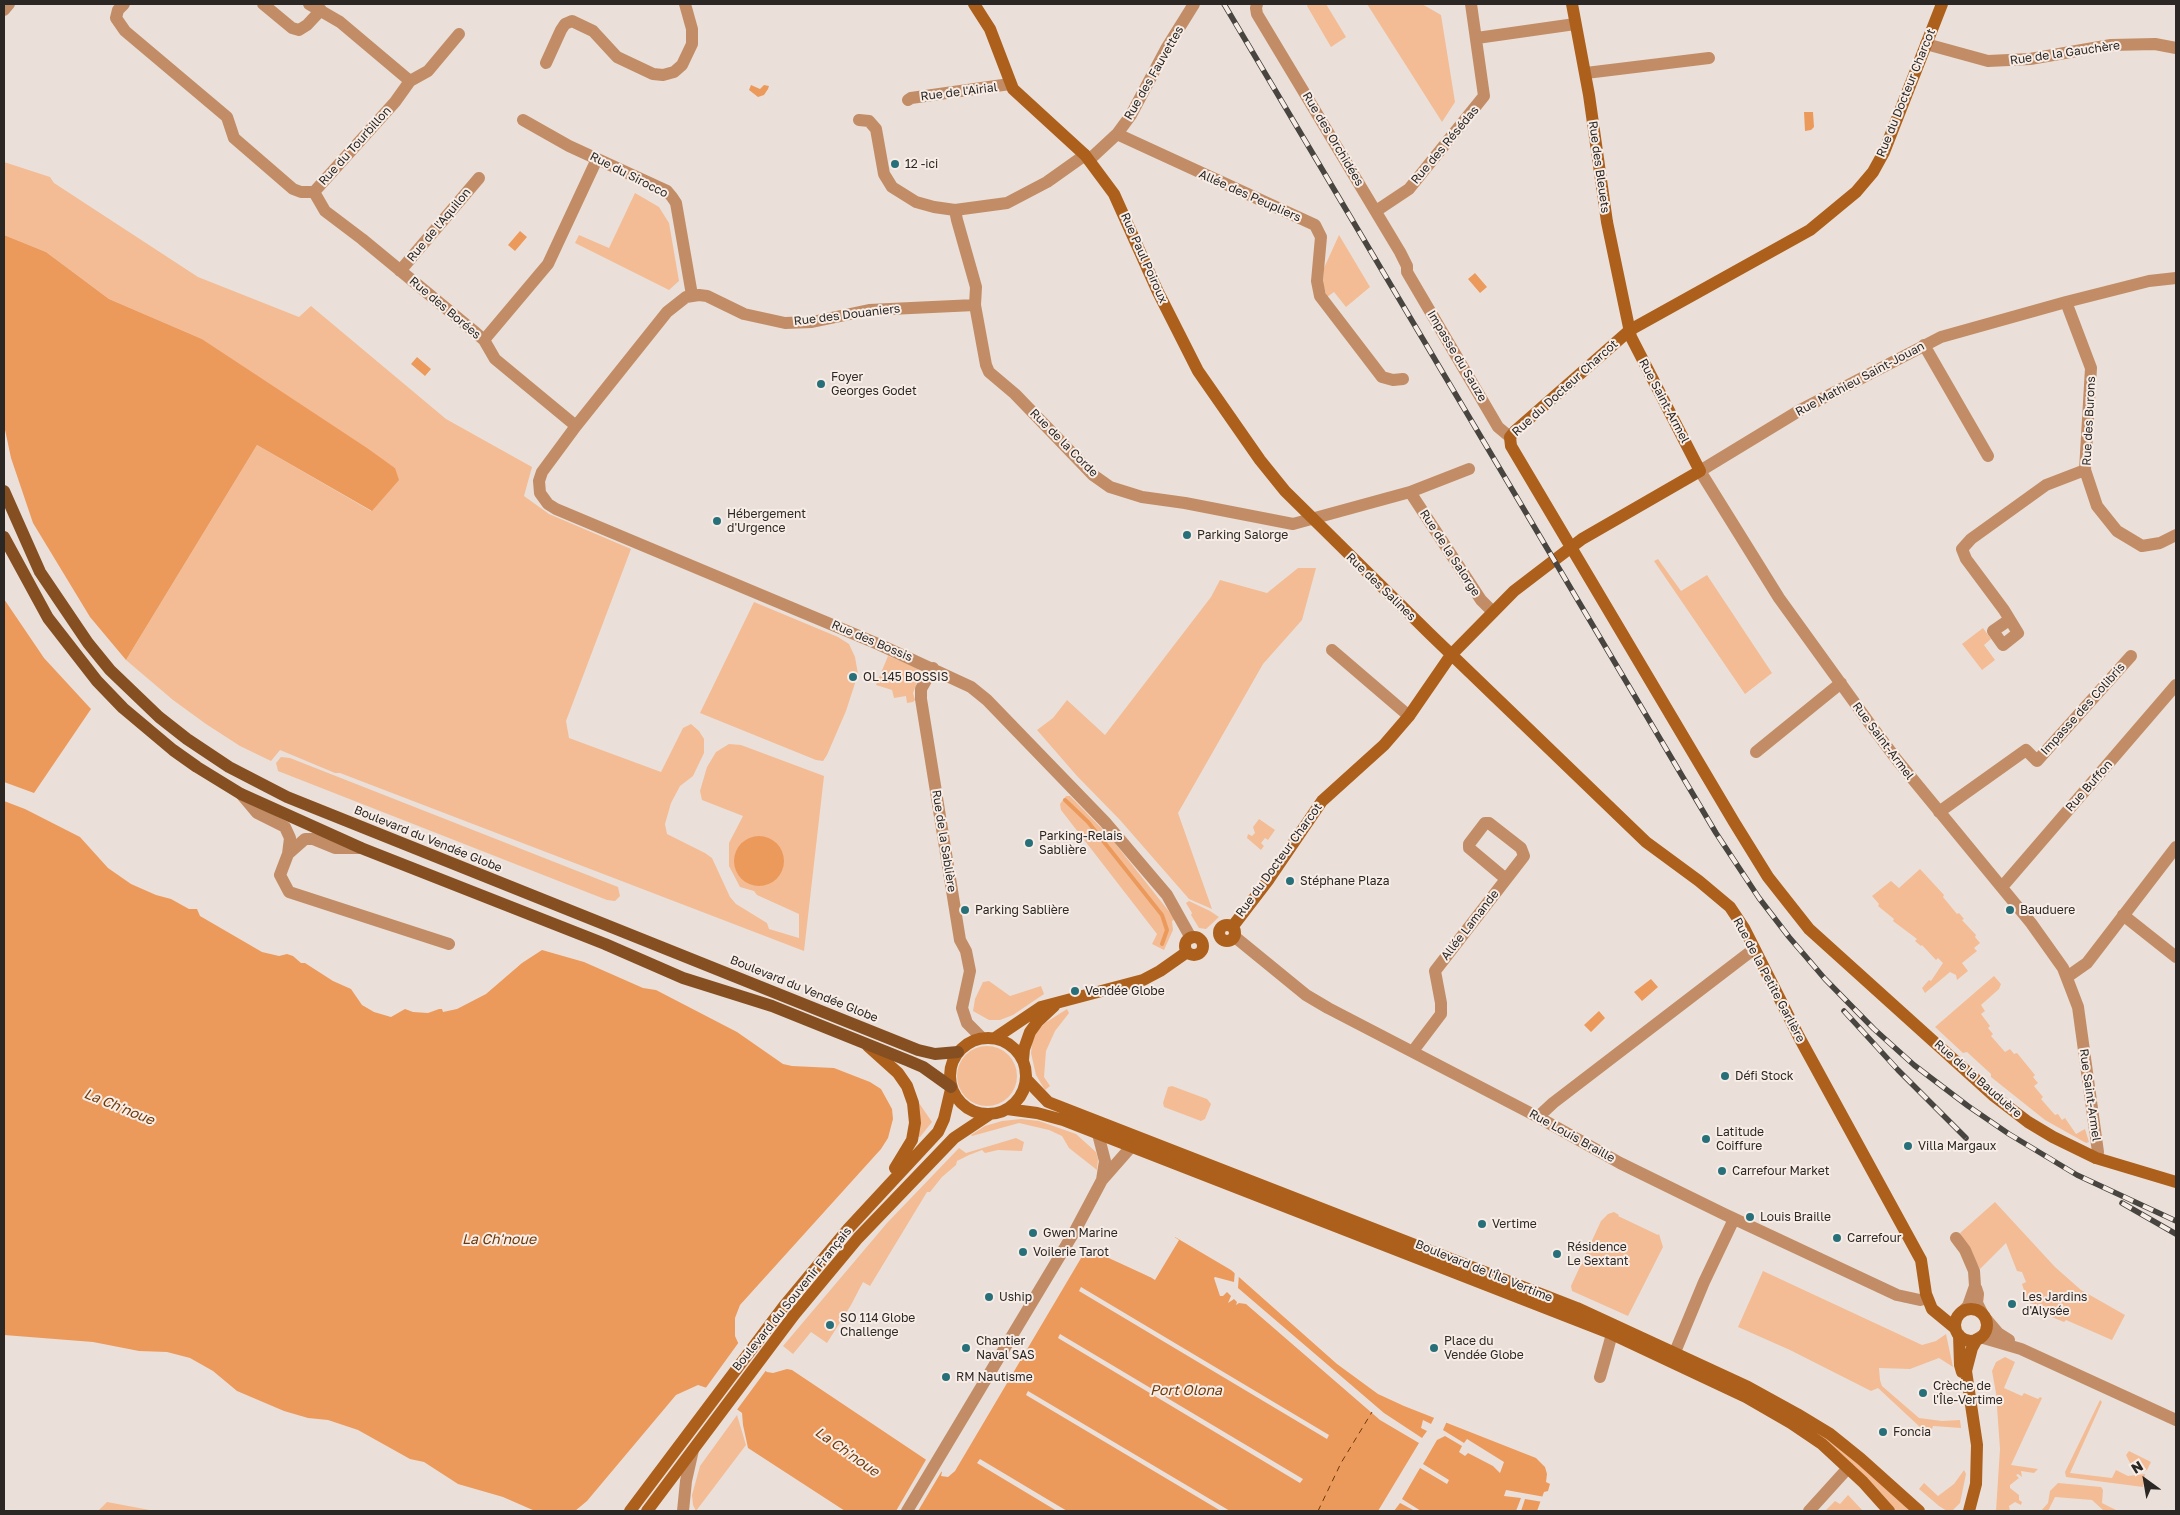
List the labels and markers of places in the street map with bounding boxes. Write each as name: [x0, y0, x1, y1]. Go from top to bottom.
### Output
place label: 12 -ici: [905, 157, 938, 171]
marker: 12 -ici: [889, 158, 901, 170]
place label: Foyer Georges Godet: [831, 370, 917, 398]
marker: Foyer Georges Godet: [815, 378, 827, 390]
place label: Hébergement d'Urgence: [727, 507, 806, 535]
marker: Hébergement d'Urgence: [711, 515, 723, 527]
place label: Parking Salorge: [1197, 528, 1288, 542]
marker: Parking Salorge: [1181, 529, 1193, 541]
place label: OL 145 BOSSIS: [863, 670, 948, 684]
marker: OL 145 BOSSIS: [847, 671, 859, 683]
place label: Parking-Relais Sablière: [1039, 829, 1123, 857]
marker: Parking-Relais Sablière: [1023, 837, 1035, 849]
place label: Stéphane Plaza: [1300, 874, 1389, 888]
marker: Stéphane Plaza: [1284, 875, 1296, 887]
place label: Parking Sablière: [975, 903, 1069, 917]
place label: Bauduere: [2020, 903, 2075, 917]
marker: Parking Sablière: [959, 904, 971, 916]
marker: Bauduere: [2004, 904, 2016, 916]
place label: Vendée Globe: [1085, 984, 1165, 998]
marker: Vendée Globe: [1069, 985, 1081, 997]
place label: Défi Stock: [1735, 1069, 1794, 1083]
marker: Défi Stock: [1719, 1070, 1731, 1082]
place label: Latitude Coiffure: [1716, 1125, 1764, 1153]
marker: Latitude Coiffure: [1700, 1133, 1712, 1145]
place label: Villa Margaux: [1918, 1139, 1996, 1153]
marker: Villa Margaux: [1902, 1140, 1914, 1152]
place label: Carrefour Market: [1732, 1164, 1829, 1178]
marker: Carrefour Market: [1716, 1165, 1728, 1177]
place label: Louis Braille: [1760, 1210, 1831, 1224]
marker: Louis Braille: [1744, 1211, 1756, 1223]
place label: Vertime: [1492, 1217, 1537, 1231]
marker: Vertime: [1476, 1218, 1488, 1230]
place label: Gwen Marine: [1043, 1226, 1118, 1240]
marker: Gwen Marine: [1027, 1227, 1039, 1239]
place label: Carrefour: [1847, 1231, 1901, 1245]
marker: Carrefour: [1831, 1232, 1843, 1244]
place label: Résidence Le Sextant: [1567, 1240, 1629, 1268]
place label: Voilerie Tarot: [1033, 1245, 1109, 1259]
marker: Voilerie Tarot: [1017, 1246, 1029, 1258]
marker: Résidence Le Sextant: [1551, 1248, 1563, 1260]
place label: Uship: [999, 1290, 1032, 1304]
place label: Les Jardins d'Alysée: [2022, 1290, 2087, 1318]
marker: Uship: [983, 1291, 995, 1303]
marker: Les Jardins d'Alysée: [2006, 1298, 2018, 1310]
place label: SO 114 Globe Challenge: [840, 1311, 915, 1339]
marker: SO 114 Globe Challenge: [824, 1319, 836, 1331]
place label: Chantier Naval SAS: [976, 1334, 1035, 1362]
place label: Place du Vendée Globe: [1444, 1334, 1524, 1362]
marker: Chantier Naval SAS: [960, 1342, 972, 1354]
marker: Place du Vendée Globe: [1428, 1342, 1440, 1354]
place label: RM Nautisme: [956, 1370, 1033, 1384]
marker: RM Nautisme: [940, 1371, 952, 1383]
place label: Crèche de l'Île-Vertime: [1933, 1379, 2003, 1407]
marker: Crèche de l'Île-Vertime: [1917, 1387, 1929, 1399]
place label: Foncia: [1893, 1425, 1931, 1439]
marker: Foncia: [1877, 1426, 1889, 1438]

